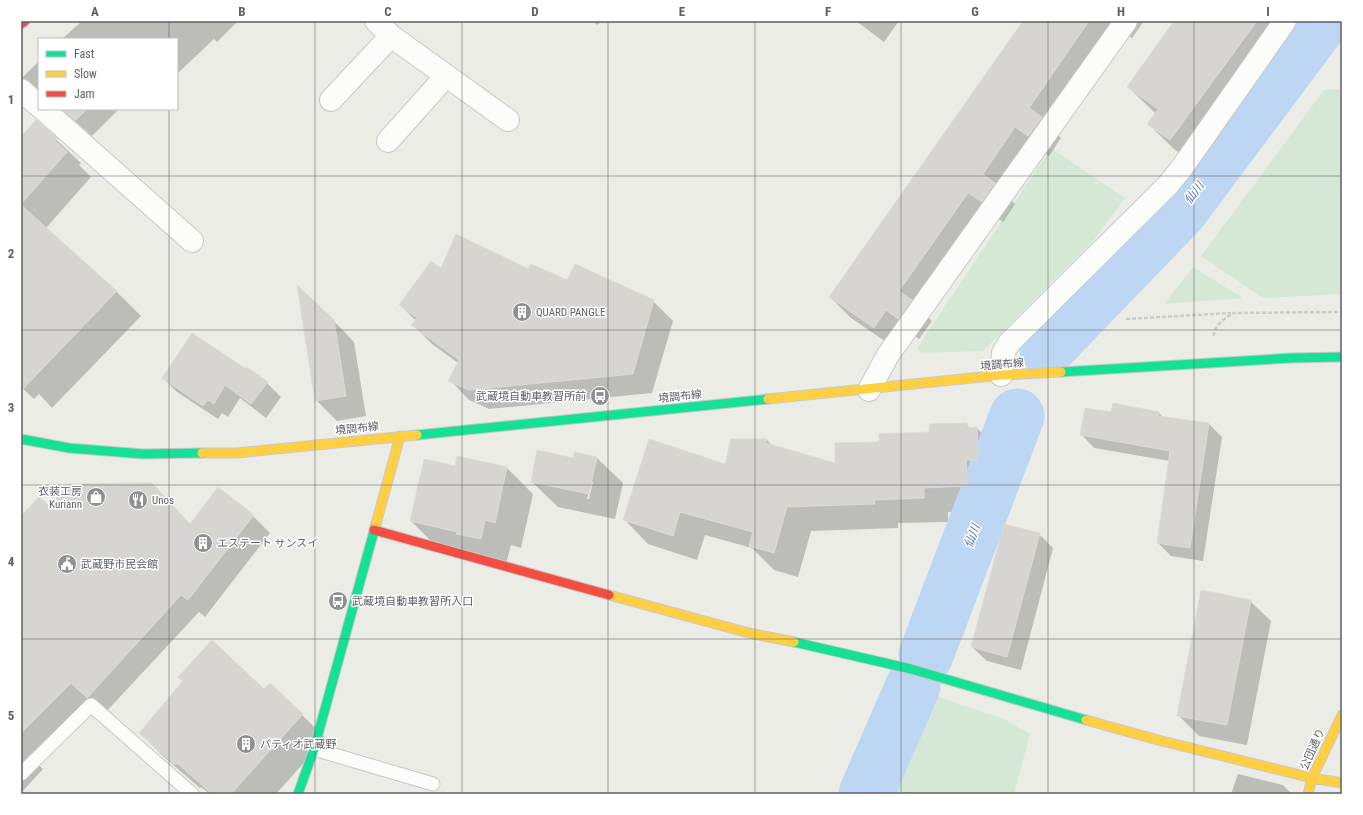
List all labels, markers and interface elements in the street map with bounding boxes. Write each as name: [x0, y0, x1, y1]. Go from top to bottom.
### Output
text: A: [91, 4, 99, 19]
text: B: [238, 4, 246, 19]
text: C: [384, 4, 392, 19]
text: D: [531, 4, 539, 19]
text: E: [679, 4, 686, 19]
text: F: [825, 4, 831, 19]
text: G: [971, 4, 979, 19]
text: H: [1117, 4, 1125, 19]
text: I: [1266, 4, 1270, 19]
legend: [38, 38, 178, 110]
text: Fast: [74, 47, 95, 61]
text: Slow: [74, 67, 97, 81]
text: Jam: [74, 87, 95, 101]
text: 1: [8, 92, 14, 107]
water label: 仙川: [1181, 178, 1208, 207]
text: 2: [8, 246, 15, 261]
building icon: QUARD PANGLE: [511, 301, 533, 323]
place label: QUARD PANGLE: [536, 306, 606, 319]
street label: 境調布線: [980, 356, 1025, 373]
bus stop icon: 武蔵境自動車教習所前: [589, 385, 611, 407]
street label: 境調布線: [657, 388, 703, 405]
place label: 武蔵境自動車教習所前: [476, 390, 586, 403]
text: 3: [8, 400, 14, 415]
street label: 境調布線: [334, 420, 380, 437]
place label: 衣装工房 Kuriann: [38, 485, 82, 511]
shop icon: 衣装工房 Kuriann: [85, 486, 107, 508]
restaurant icon: Unos: [127, 489, 149, 511]
place label: Unos: [152, 494, 174, 507]
water label: 仙川: [961, 520, 984, 550]
building icon: エステート サンスイ: [192, 532, 214, 554]
place label: エステート サンスイ: [217, 537, 318, 550]
public building icon: 武蔵野市民会館: [56, 553, 78, 575]
text: 4: [8, 554, 15, 569]
place label: 武蔵野市民会館: [81, 558, 158, 571]
bus stop icon: 武蔵境自動車教習所入口: [327, 590, 349, 612]
place label: 武蔵境自動車教習所入口: [352, 595, 473, 608]
text: 5: [8, 708, 15, 723]
street label: 公団通り: [1298, 726, 1327, 772]
building icon: パティオ武蔵野: [235, 733, 257, 755]
place label: パティオ武蔵野: [260, 738, 336, 751]

